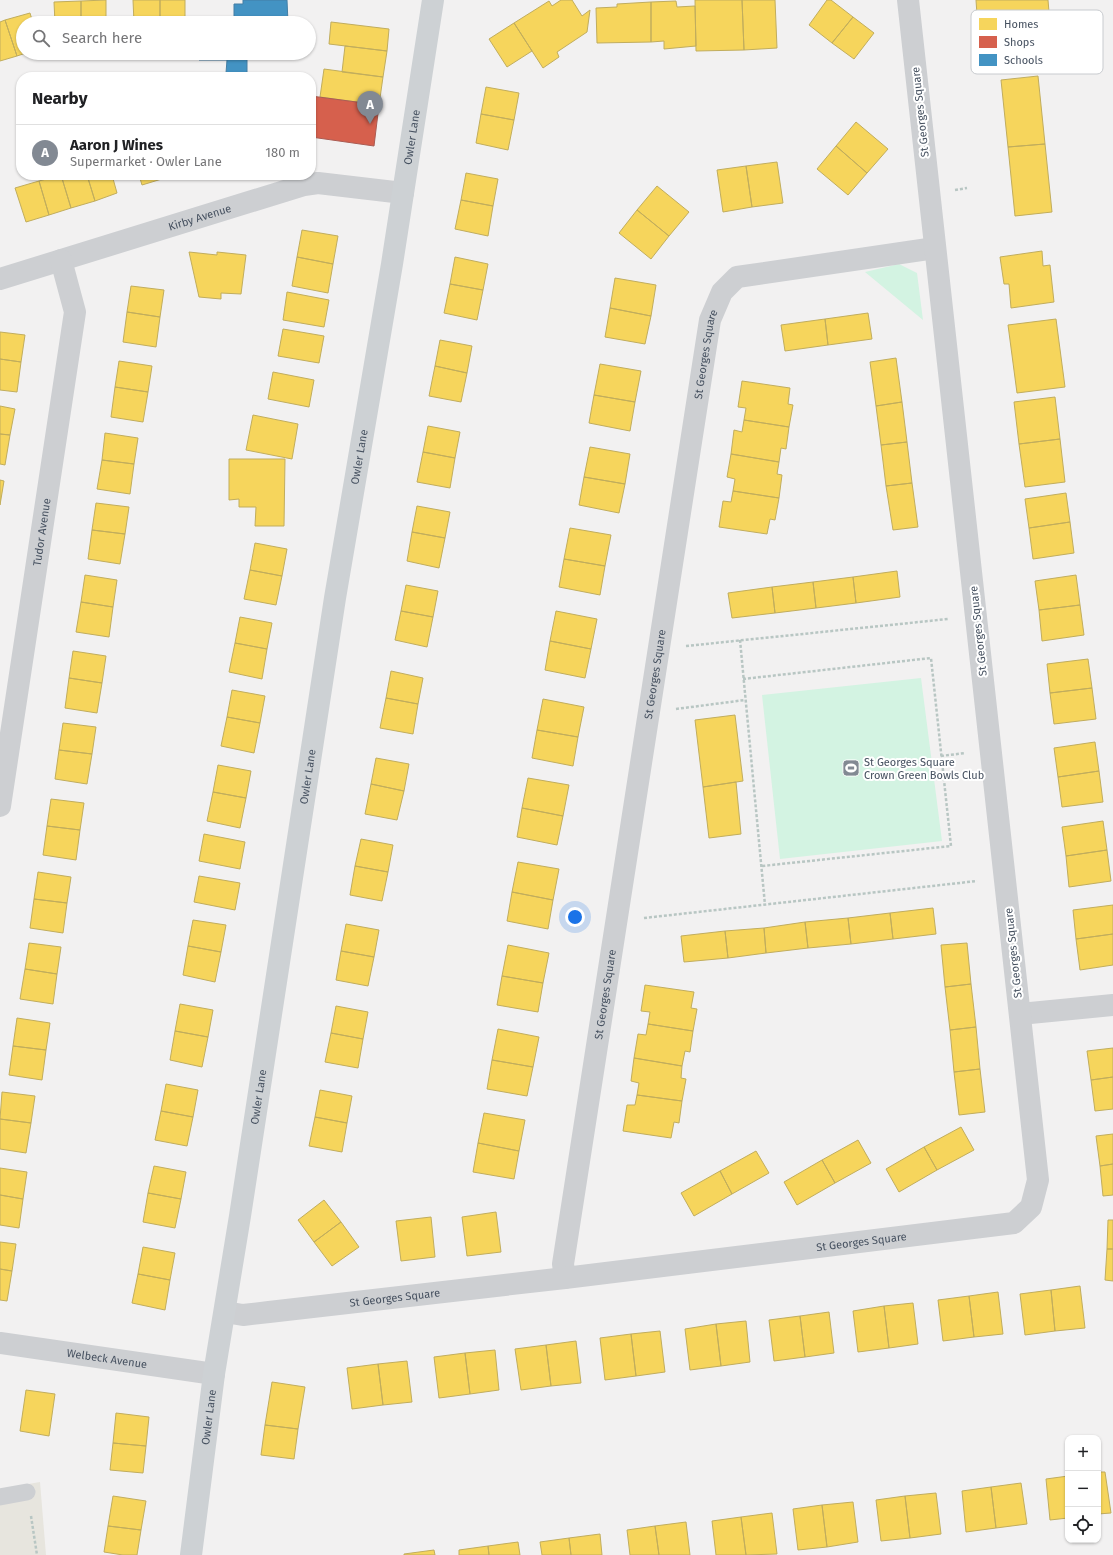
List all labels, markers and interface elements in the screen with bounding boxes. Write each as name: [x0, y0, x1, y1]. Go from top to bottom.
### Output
legend: [971, 10, 1103, 74]
search box: [16, 16, 316, 60]
text: Homes: [1004, 18, 1038, 31]
icon: search: [30, 27, 52, 49]
text: Search here: [62, 29, 142, 47]
text: Shops: [1004, 36, 1035, 49]
text: Schools: [1004, 54, 1043, 67]
street label: St Georges Square: [909, 66, 932, 158]
text: Nearby: [32, 88, 87, 109]
pin: A: [357, 91, 383, 124]
street label: Owler Lane: [401, 109, 423, 166]
text: Aaron J Wines: [70, 136, 163, 154]
text: A: [41, 145, 49, 160]
text: 180 m: [265, 145, 300, 160]
text: Supermarket · Owler Lane: [70, 154, 222, 169]
street label: Kirby Avenue: [167, 202, 233, 234]
street label: St Georges Square: [692, 308, 721, 400]
street label: Owler Lane: [348, 428, 371, 485]
street label: Tudor Avenue: [31, 497, 54, 567]
street label: St Georges Square: [967, 585, 990, 677]
street label: St Georges Square: [642, 628, 669, 720]
street label: Owler Lane: [297, 748, 319, 805]
place label: St Georges Square Crown Green Bowls Club: [864, 756, 984, 782]
sports icon: St Georges Square Crown Green Bowls Club: [841, 758, 861, 778]
your location: [565, 907, 585, 927]
street label: St Georges Square: [1002, 907, 1025, 999]
street label: St Georges Square: [592, 949, 619, 1040]
street label: Owler Lane: [248, 1069, 269, 1126]
street label: St Georges Square: [816, 1230, 907, 1254]
street label: St Georges Square: [349, 1286, 441, 1310]
street label: Welbeck Avenue: [66, 1347, 148, 1371]
street label: Owler Lane: [199, 1389, 219, 1446]
map controls: [1065, 1435, 1101, 1543]
button: +: [1065, 1435, 1101, 1471]
button: −: [1065, 1471, 1101, 1507]
button: locate: [1065, 1507, 1101, 1543]

